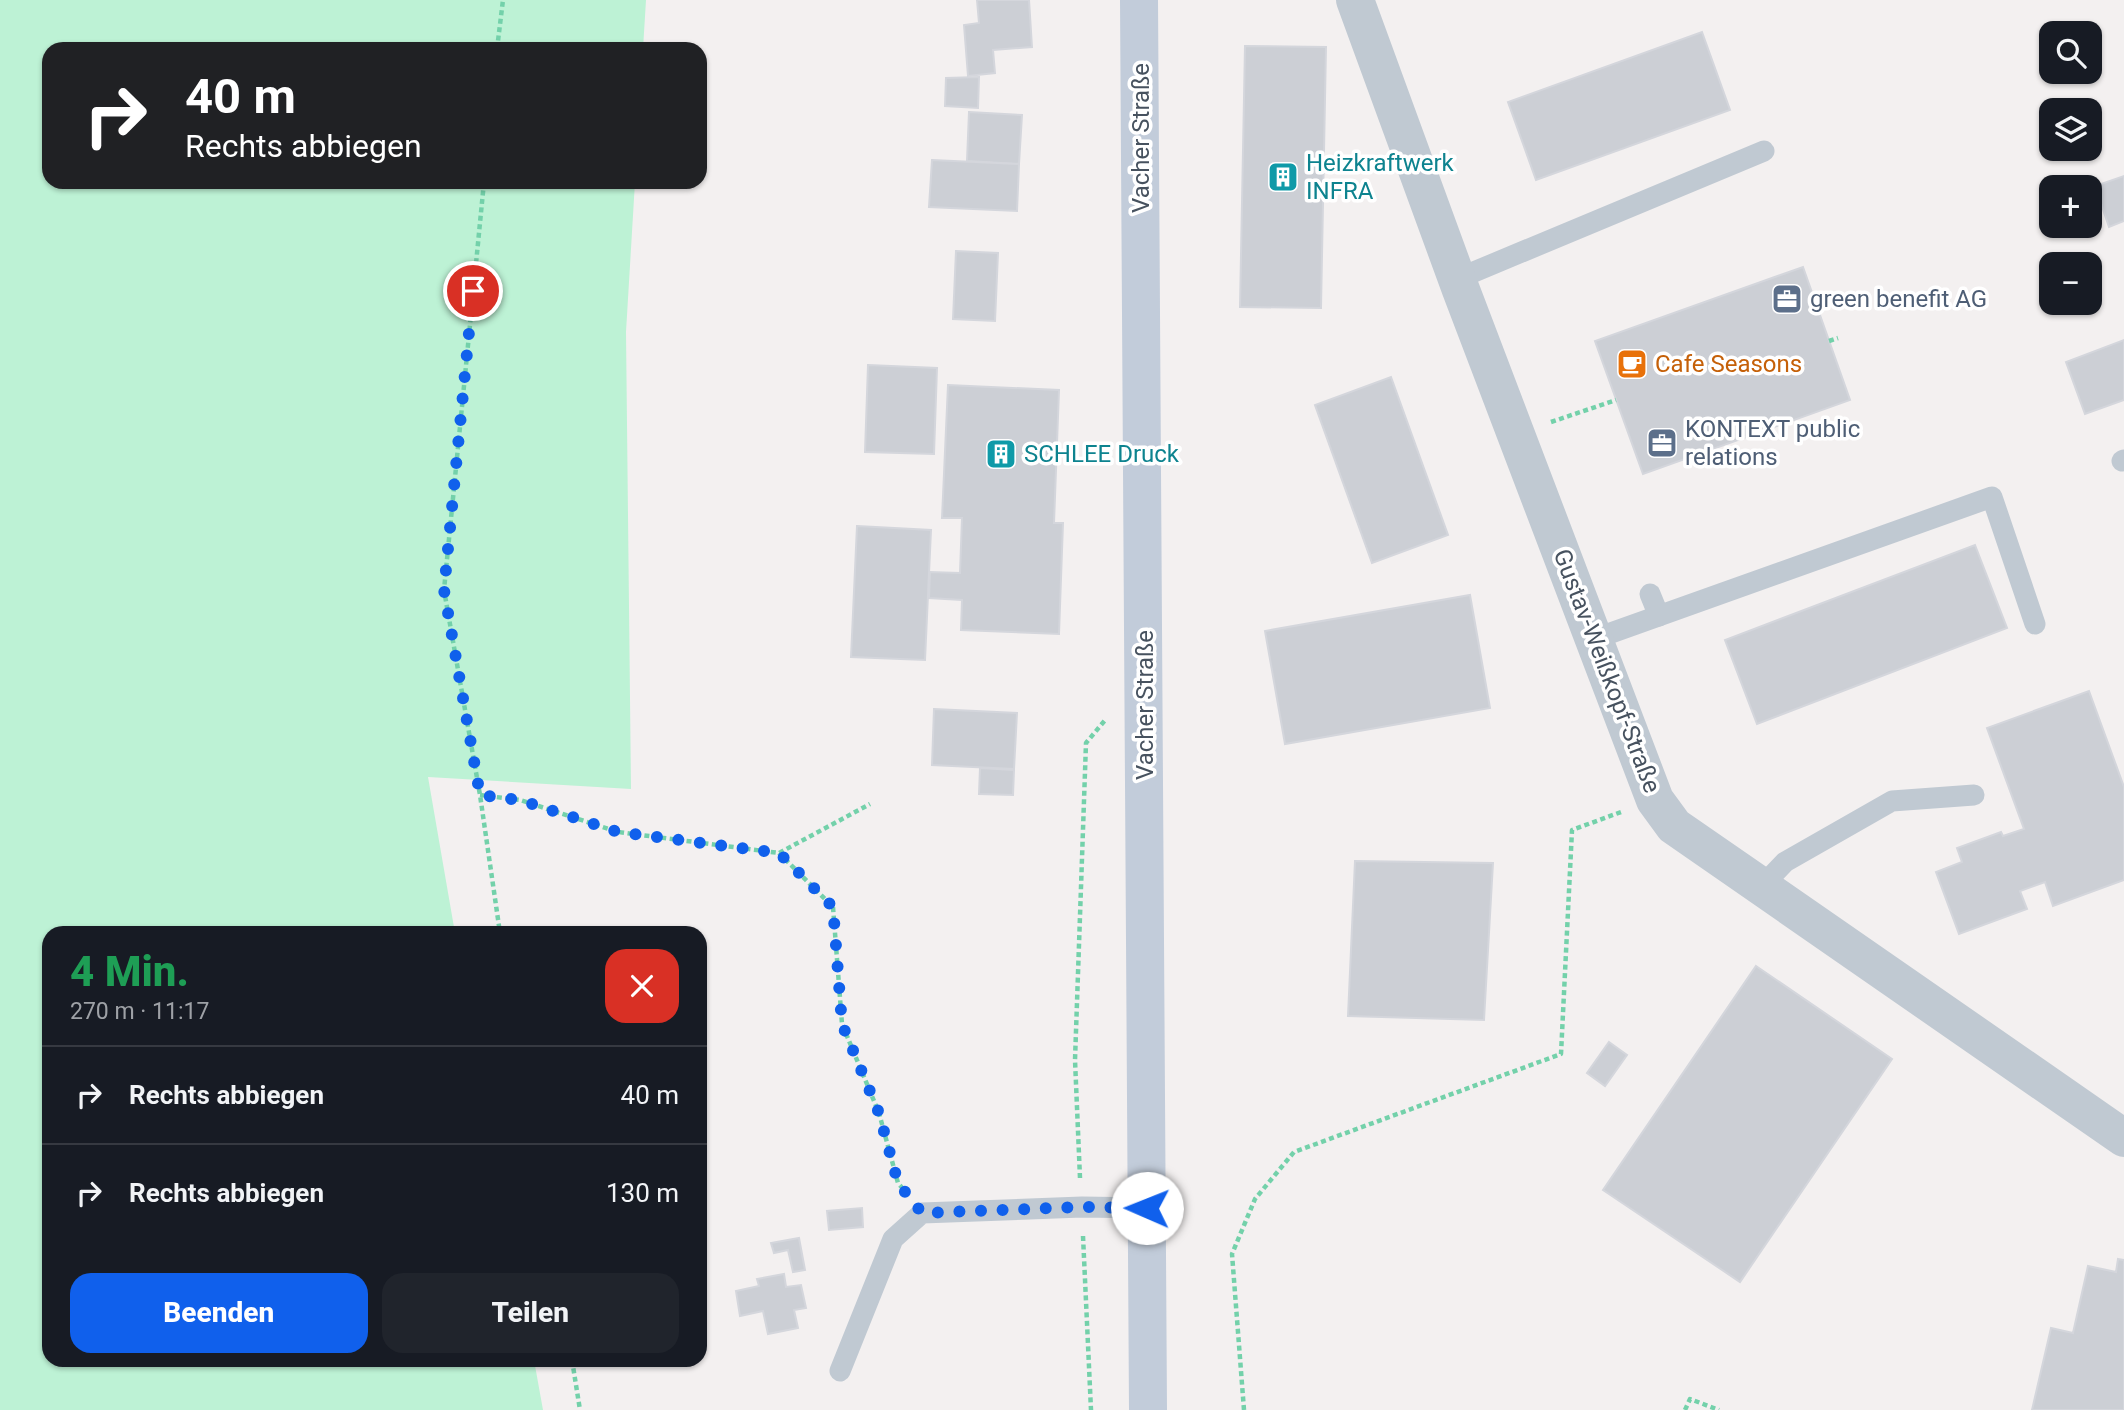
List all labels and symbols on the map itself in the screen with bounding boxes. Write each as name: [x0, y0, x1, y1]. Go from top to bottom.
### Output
street label: Vacher Straße: [1127, 63, 1155, 213]
place label: Heizkraftwerk INFRA: [1306, 149, 1455, 205]
building icon: Heizkraftwerk INFRA: [1266, 160, 1300, 194]
pin: [443, 261, 503, 321]
office icon: green benefit AG: [1770, 282, 1804, 316]
place label: green benefit AG: [1810, 285, 1987, 313]
cafe icon: Cafe Seasons: [1615, 347, 1649, 381]
place label: Cafe Seasons: [1655, 350, 1802, 378]
place label: KONTEXT public relations: [1685, 415, 1860, 471]
office icon: KONTEXT public relations: [1645, 426, 1679, 460]
building icon: SCHLEE Druck: [984, 437, 1018, 471]
place label: SCHLEE Druck: [1024, 440, 1180, 468]
street label: Gustav-Weißkopf-Straße: [1548, 545, 1666, 797]
street label: Vacher Straße: [1131, 630, 1159, 780]
position arrow: [1110, 1171, 1184, 1245]

